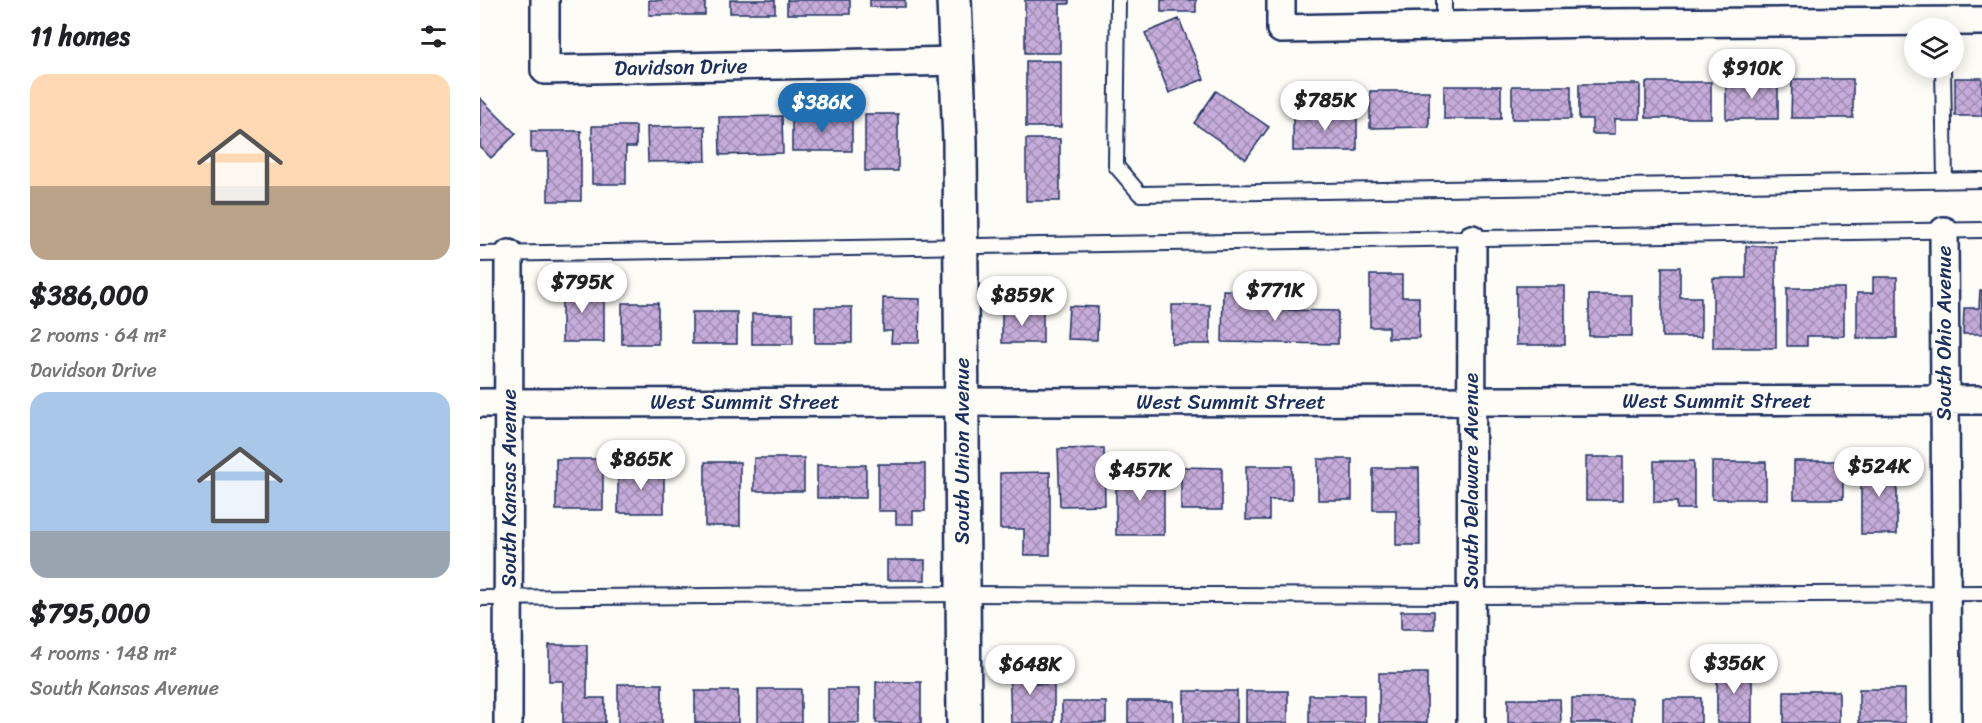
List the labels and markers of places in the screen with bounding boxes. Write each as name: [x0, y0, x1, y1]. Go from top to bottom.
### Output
pin: $910K: [1710, 49, 1794, 100]
pin: $785K: [1283, 81, 1367, 132]
pin: $386K: [780, 83, 864, 134]
pin: $795K: [540, 263, 624, 314]
pin: $771K: [1233, 271, 1317, 322]
pin: $859K: [980, 276, 1064, 327]
pin: $865K: [599, 440, 683, 491]
pin: $524K: [1837, 447, 1921, 498]
pin: $457K: [1098, 451, 1182, 502]
pin: $356K: [1692, 644, 1776, 695]
pin: $648K: [988, 645, 1072, 696]

